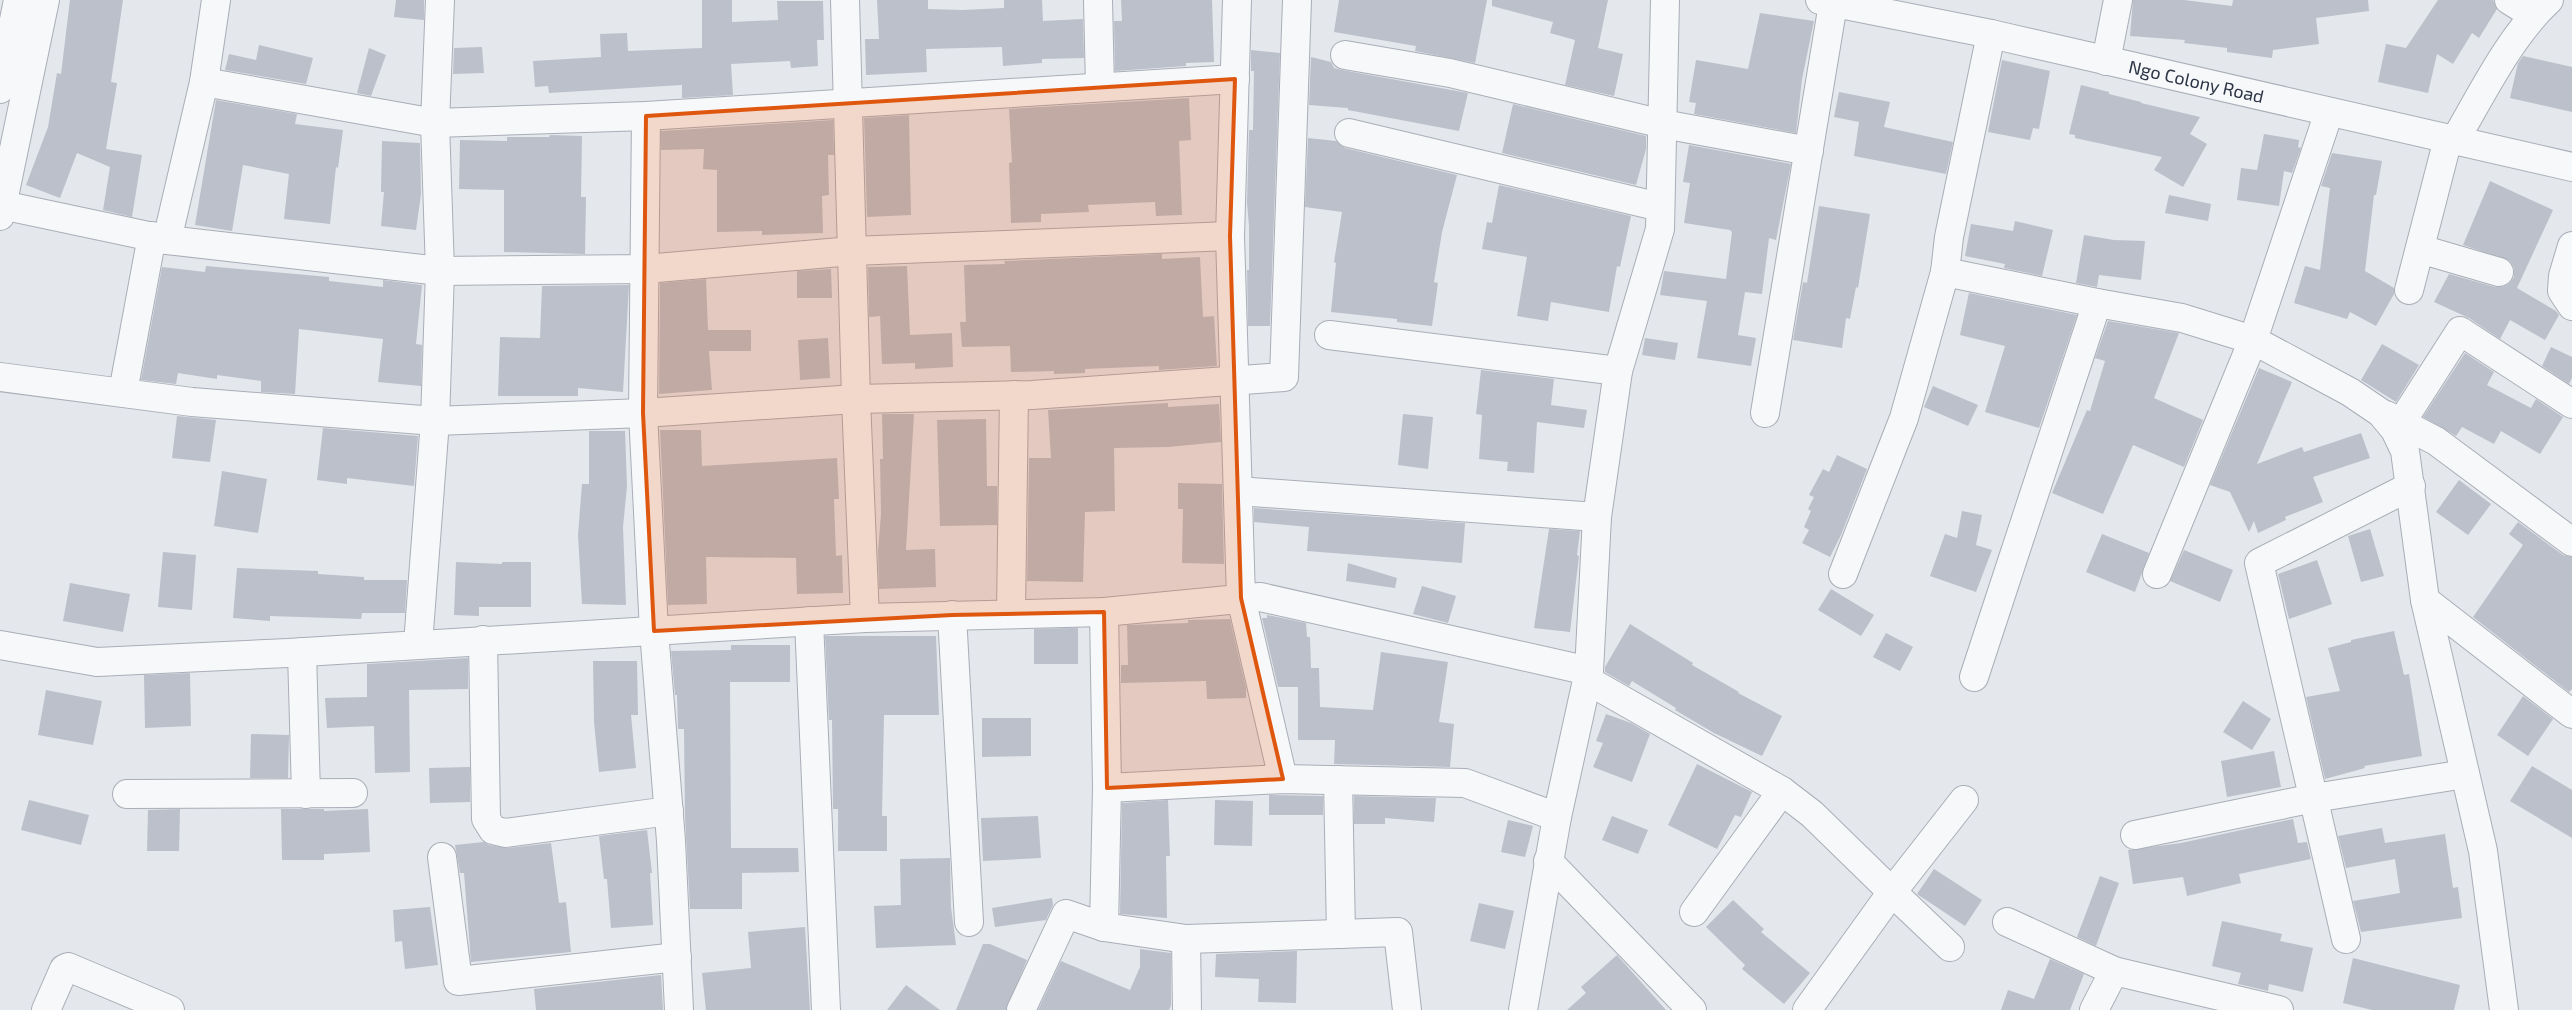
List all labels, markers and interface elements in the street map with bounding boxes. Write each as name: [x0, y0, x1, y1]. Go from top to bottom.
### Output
street label: Ngo Colony Road: [2127, 55, 2266, 107]

